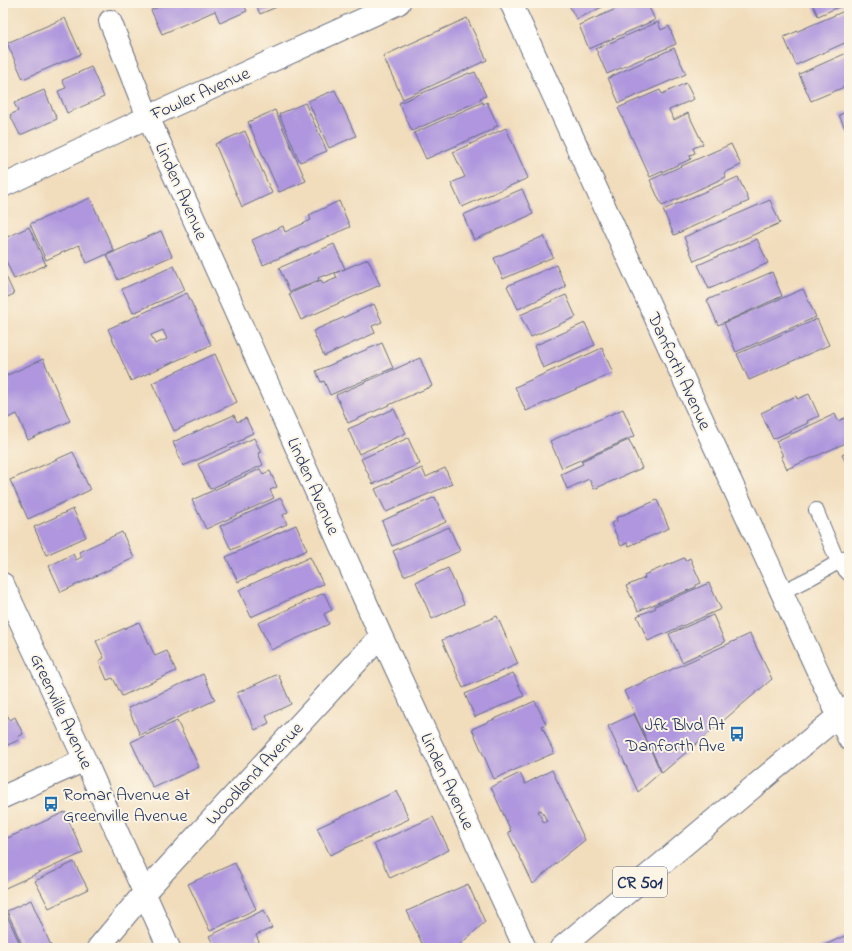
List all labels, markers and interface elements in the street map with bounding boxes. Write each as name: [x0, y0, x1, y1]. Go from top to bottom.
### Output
street label: Fowler Avenue: [146, 61, 255, 129]
street label: Linden Avenue: [147, 139, 214, 246]
street label: Danforth Avenue: [639, 308, 717, 436]
street label: Linden Avenue: [279, 434, 346, 541]
street label: Greenville Avenue: [22, 650, 99, 775]
place label: Jfk Blvd At Danforth Ave: [624, 713, 726, 760]
street label: Woodland Avenue: [201, 716, 311, 832]
bus stop icon: Jfk Blvd At Danforth Ave: [728, 725, 746, 743]
street label: Linden Avenue: [412, 729, 480, 835]
place label: Romar Avenue at Greenville Avenue: [63, 783, 190, 830]
bus stop icon: Romar Avenue at Greenville Avenue: [42, 795, 60, 813]
road number: CR 501: [613, 867, 667, 897]

